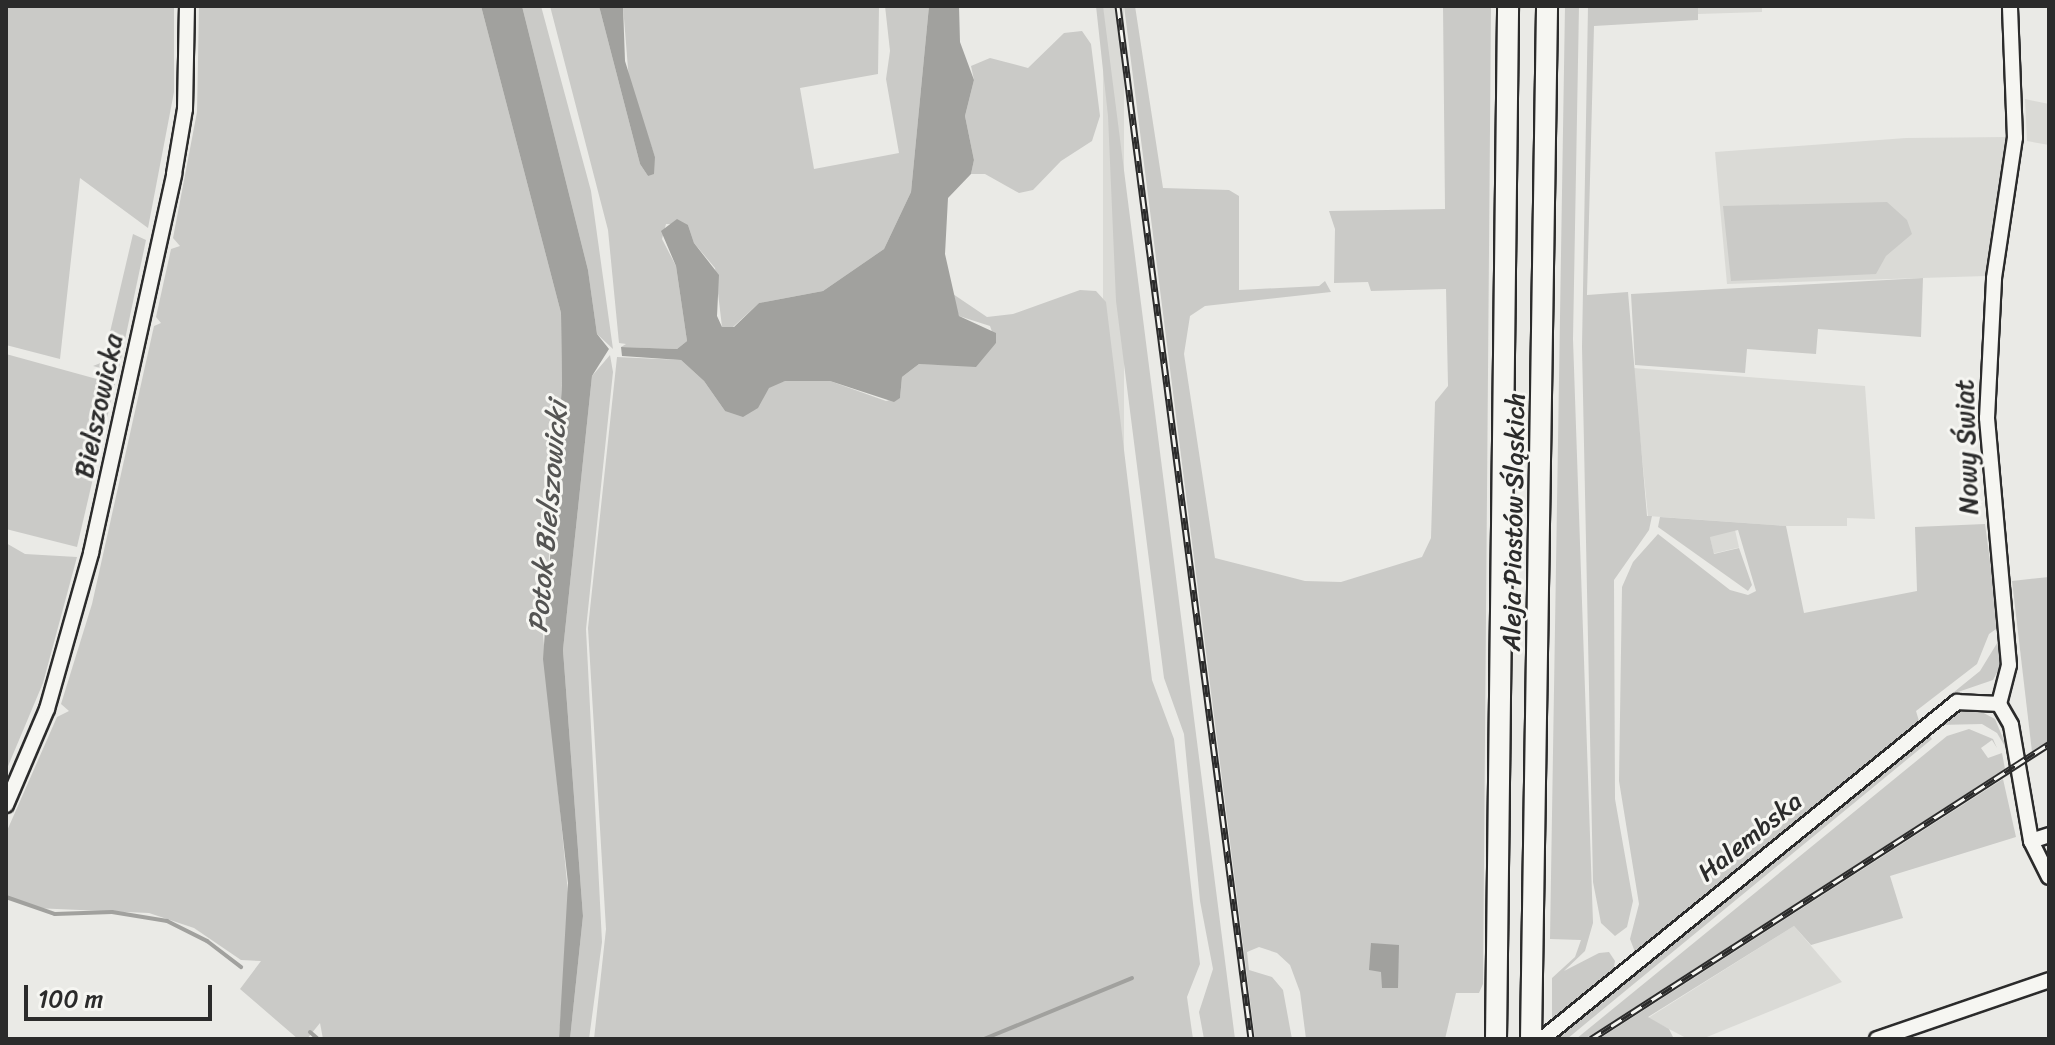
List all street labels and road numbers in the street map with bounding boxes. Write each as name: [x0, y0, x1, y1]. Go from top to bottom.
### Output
street label: Bielszowicka: [69, 331, 129, 481]
street label: Nowy Świat: [1949, 379, 1985, 515]
street label: Aleja Piastów Śląskich: [1496, 392, 1532, 652]
street label: Halembska: [1692, 786, 1808, 888]

